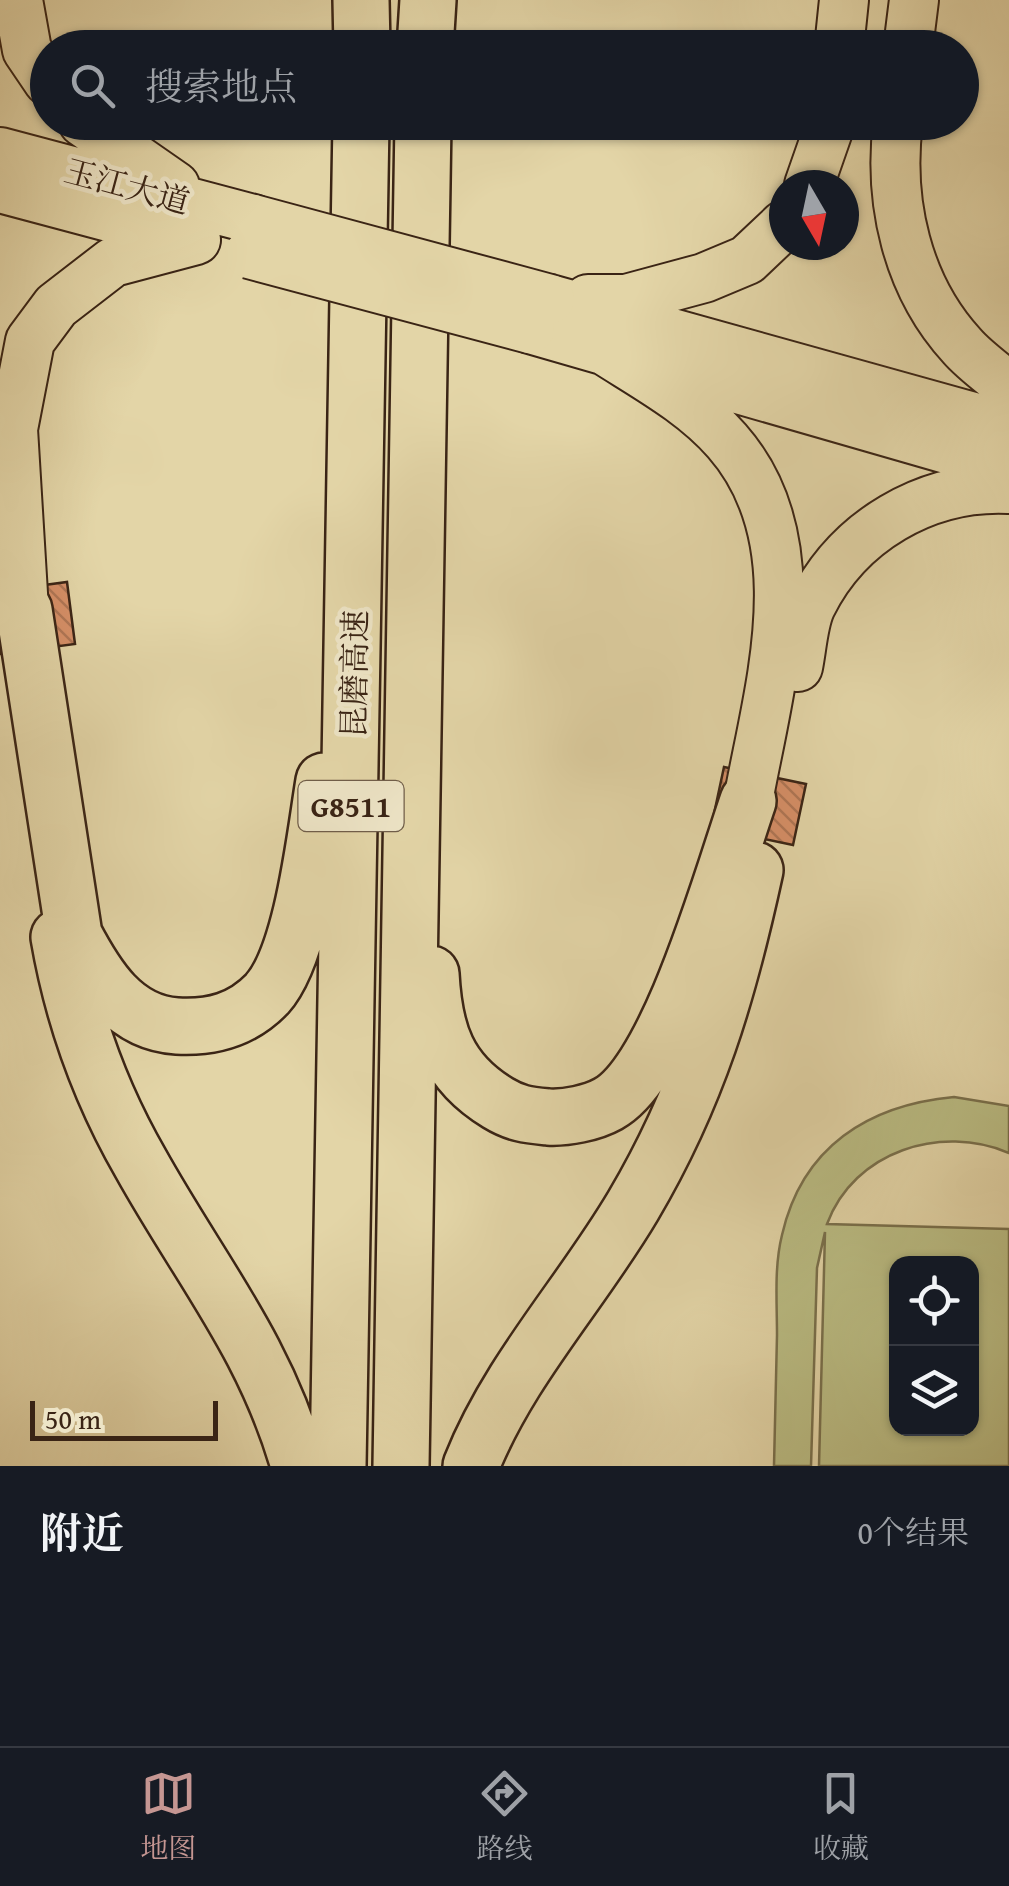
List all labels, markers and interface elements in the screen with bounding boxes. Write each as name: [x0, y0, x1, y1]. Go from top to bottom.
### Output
search box: [30, 30, 979, 140]
icon: search: [65, 58, 120, 113]
text: 搜索地点: [145, 58, 297, 114]
street label: 玉江大道: [59, 147, 195, 225]
north arrow: [769, 170, 859, 260]
street label: 昆磨高速: [329, 610, 379, 738]
road number: G8511: [298, 781, 404, 831]
map controls: [889, 1256, 979, 1436]
button: locate: [889, 1256, 979, 1346]
button: layers: [889, 1346, 979, 1436]
scale bar: [30, 1396, 218, 1440]
text: 50 m: [45, 1398, 101, 1439]
text: 附近: [40, 1502, 124, 1563]
text: 0个结果: [858, 1509, 969, 1556]
tab: 地图: [140, 1766, 196, 1868]
tab: 路线: [476, 1766, 533, 1868]
tab: 收藏: [813, 1766, 869, 1868]

